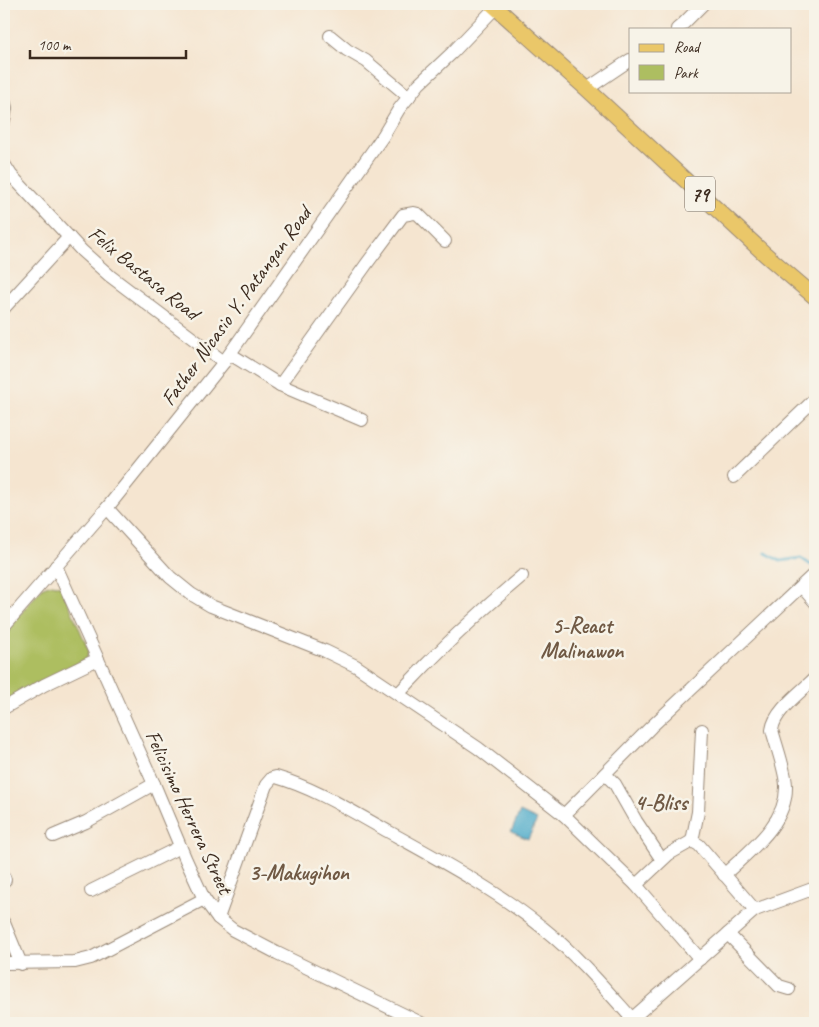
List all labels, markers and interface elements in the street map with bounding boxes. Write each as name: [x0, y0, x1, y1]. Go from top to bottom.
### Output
scale bar: [30, 28, 186, 60]
legend: [629, 28, 792, 92]
text: 100 m: [38, 36, 72, 55]
text: Road: [674, 38, 701, 57]
text: Park: [674, 64, 699, 83]
road number: 79: [685, 176, 715, 212]
street label: Father Nicasio Y. Patangan Road: [155, 199, 319, 410]
street label: Felix Bastasa Road: [83, 220, 207, 327]
district label: 5-React Malinawon: [541, 612, 624, 665]
street label: Felicisimo Herrera Street: [140, 726, 239, 900]
district label: 4-Bliss: [635, 789, 690, 817]
district label: 3-Makugihon: [249, 859, 350, 887]

